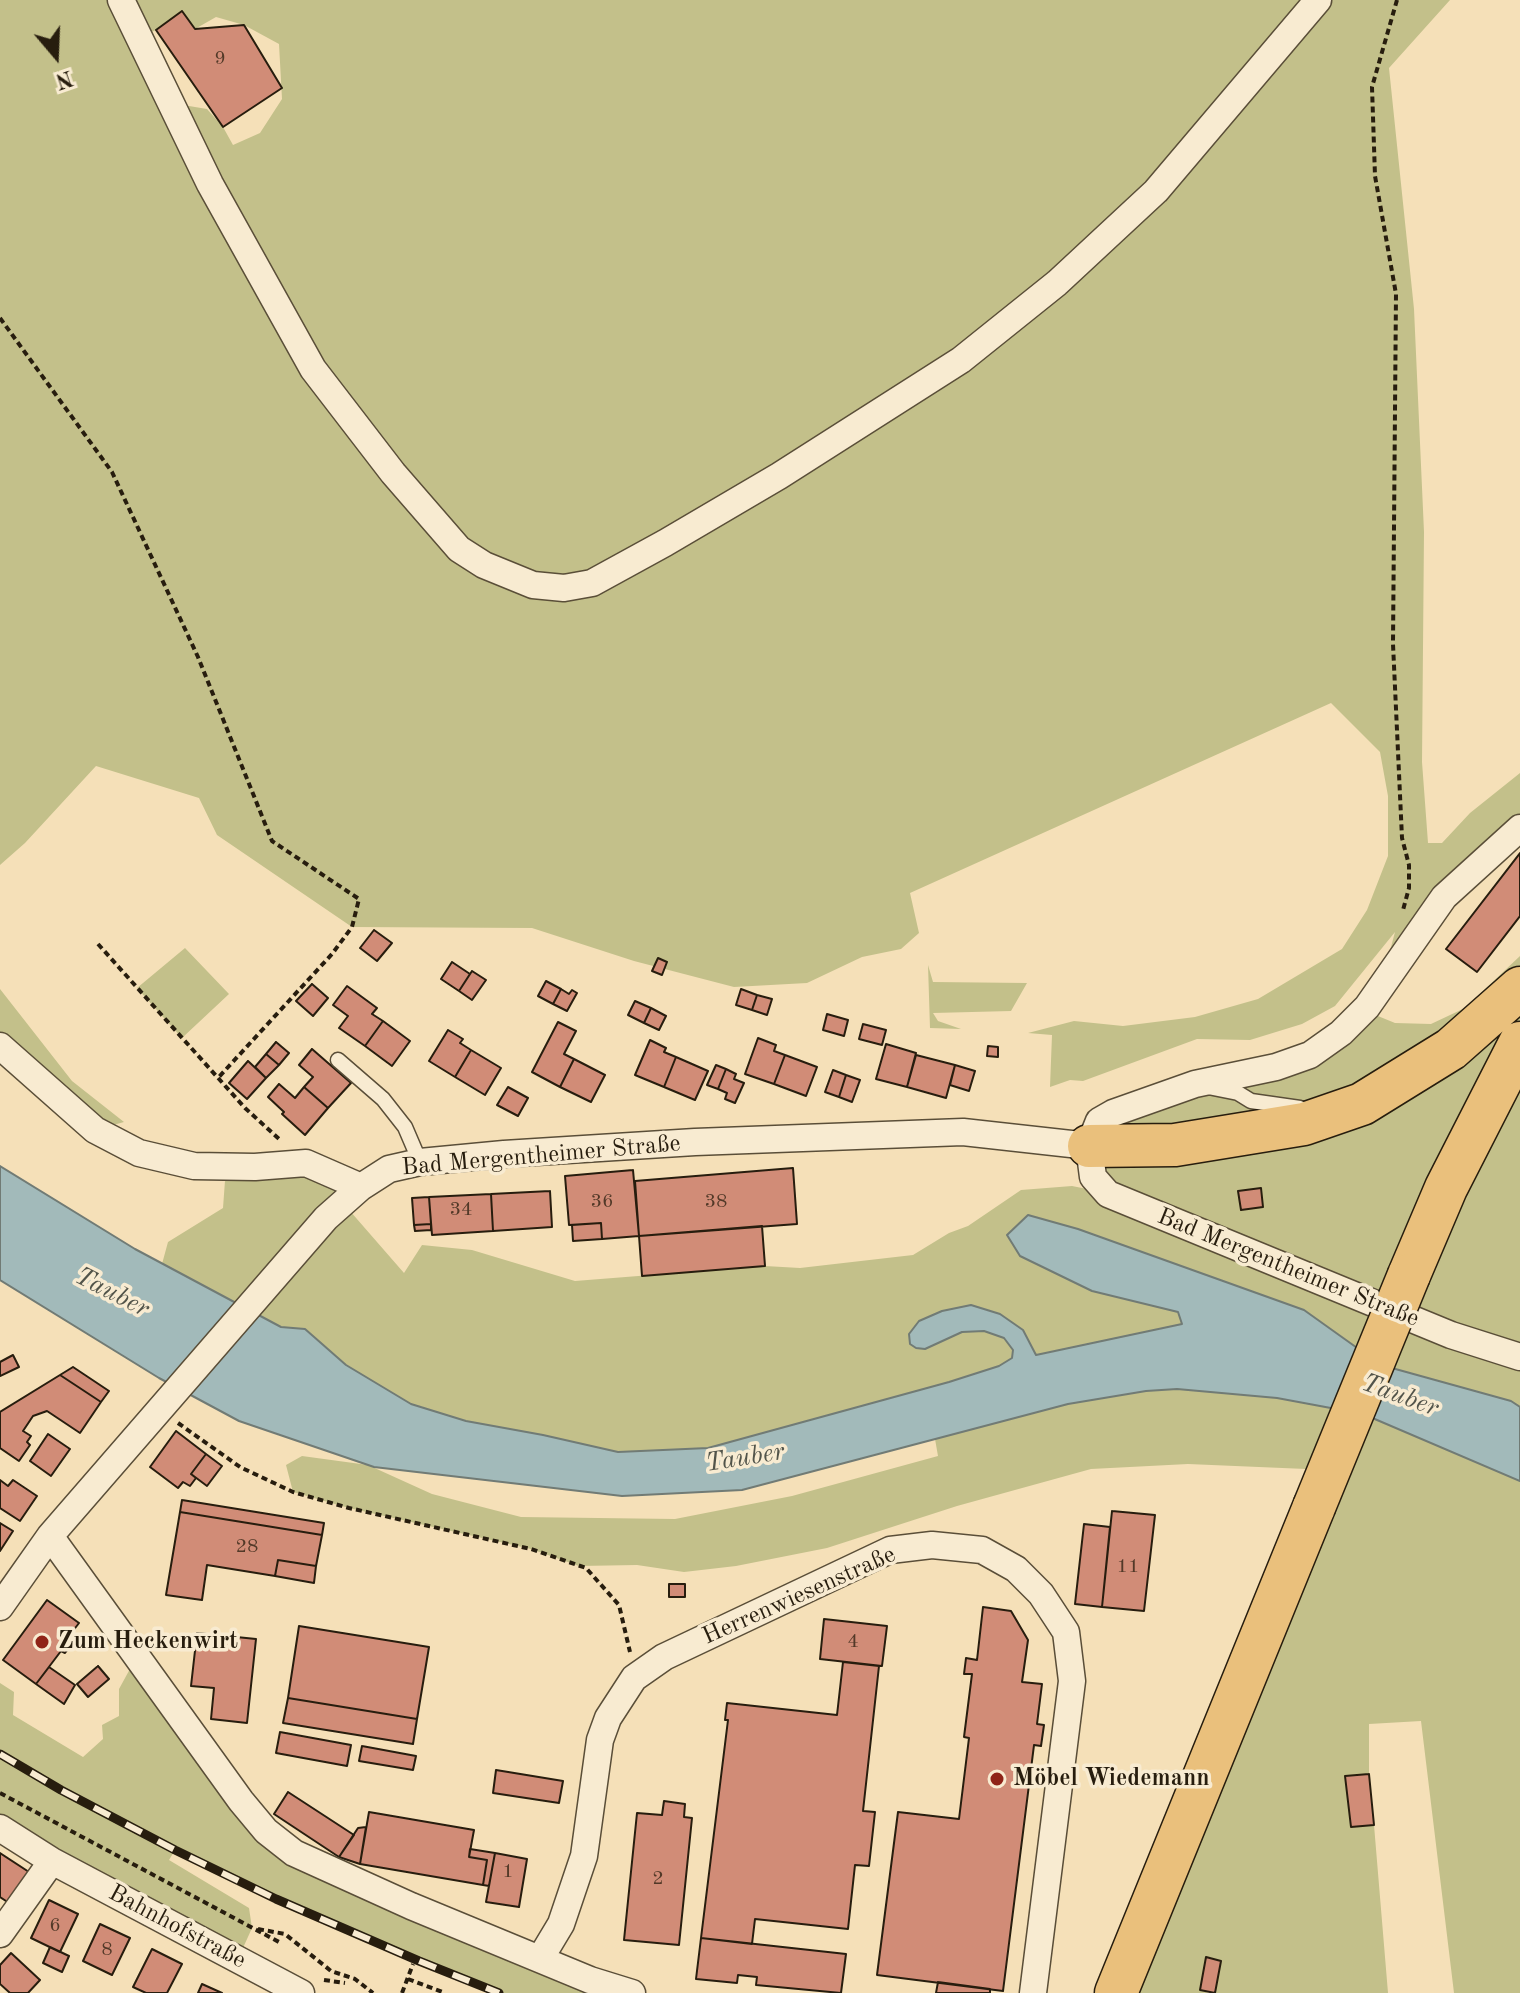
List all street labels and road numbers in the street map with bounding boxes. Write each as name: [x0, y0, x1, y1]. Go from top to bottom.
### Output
street label: Bad Mergentheimer Straße: [400, 1129, 682, 1183]
street label: Bad Mergentheimer Straße: [1153, 1202, 1423, 1334]
street label: Herrenwiesenstraße: [698, 1540, 900, 1652]
street label: Bahnhofstraße: [103, 1879, 251, 1975]

